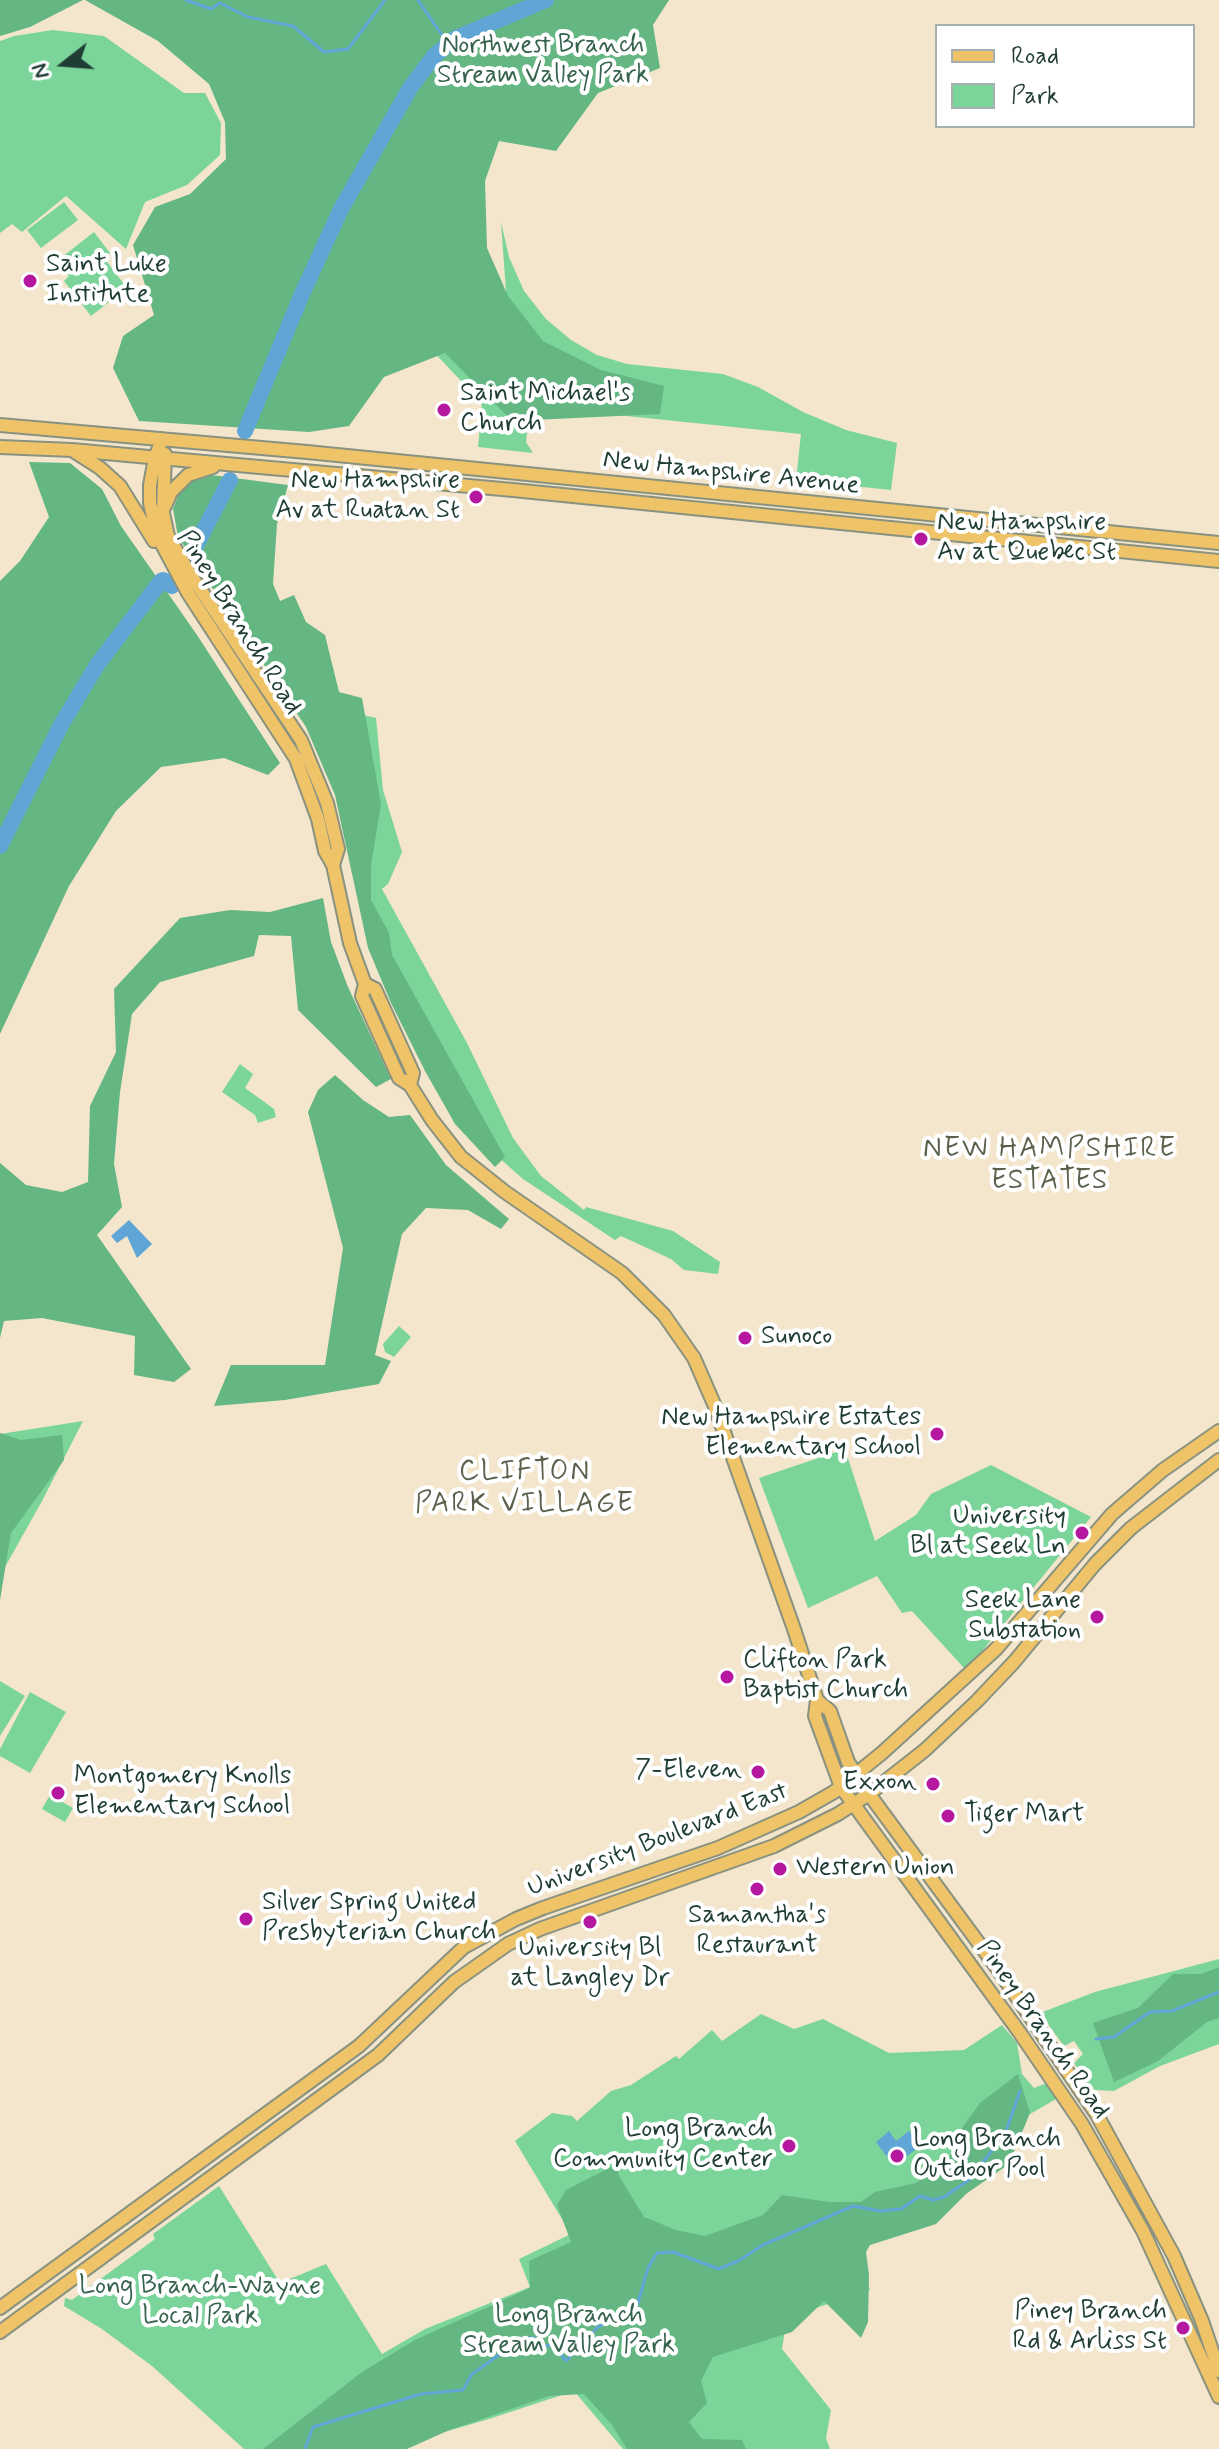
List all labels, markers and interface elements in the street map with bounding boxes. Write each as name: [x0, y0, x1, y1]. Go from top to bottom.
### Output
north arrow: [24, 24, 104, 104]
legend: [935, 24, 1195, 128]
park label: Northwest Branch Stream Valley Park: [437, 31, 649, 92]
text: Road: [1011, 41, 1059, 72]
text: N: [26, 60, 57, 82]
text: Park: [1011, 81, 1059, 112]
place label: Saint Luke Institute: [46, 250, 167, 312]
marker: Saint Luke Institute: [21, 272, 39, 290]
place label: Saint Michael's Church: [460, 379, 630, 440]
marker: Saint Michael's Church: [435, 401, 453, 419]
street label: New Hampshire Avenue: [601, 445, 861, 503]
place label: New Hampshire Av at Ruatan St: [276, 466, 460, 528]
marker: New Hampshire Av at Ruatan St: [467, 488, 485, 506]
place label: New Hampshire Av at Quebec St: [937, 508, 1116, 570]
street label: Piney Branch Road: [169, 525, 307, 721]
marker: New Hampshire Av at Quebec St: [912, 530, 930, 548]
district label: NEW HAMPSHIRE ESTATES: [921, 1133, 1179, 1199]
place label: Sunoco: [761, 1322, 832, 1354]
marker: Sunoco: [736, 1329, 754, 1347]
place label: New Hampshire Estates Elementary School: [661, 1403, 921, 1464]
marker: New Hampshire Estates Elementary School: [928, 1425, 946, 1443]
district label: CLIFTON PARK VILLAGE: [419, 1456, 631, 1522]
place label: University Bl at Seek Ln: [910, 1502, 1066, 1564]
marker: University Bl at Seek Ln: [1073, 1524, 1091, 1542]
place label: Seek Lane Substation: [965, 1586, 1081, 1648]
marker: Seek Lane Substation: [1088, 1608, 1106, 1626]
place label: Clifton Park Baptist Church: [743, 1646, 908, 1708]
marker: Clifton Park Baptist Church: [718, 1668, 736, 1686]
place label: 7-Eleven: [635, 1756, 742, 1788]
place label: Montgomery Knolls Elementary School: [74, 1762, 291, 1824]
marker: 7-Eleven: [749, 1763, 767, 1781]
place label: Exxon: [843, 1768, 917, 1800]
marker: Exxon: [924, 1775, 942, 1793]
street label: University Boulevard East: [524, 1777, 792, 1905]
marker: Montgomery Knolls Elementary School: [49, 1784, 67, 1802]
place label: Tiger Mart: [964, 1800, 1084, 1832]
marker: Tiger Mart: [939, 1807, 957, 1825]
place label: Western Union: [796, 1853, 955, 1885]
marker: Western Union: [771, 1860, 789, 1878]
marker: Samantha's Restaurant: [748, 1880, 766, 1898]
place label: Silver Spring United Presbyterian Church: [262, 1888, 496, 1950]
place label: Samantha's Restaurant: [688, 1901, 826, 1962]
marker: Silver Spring United Presbyterian Church: [237, 1910, 255, 1928]
marker: University Bl at Langley Dr: [581, 1913, 599, 1931]
place label: University Bl at Langley Dr: [510, 1934, 670, 1996]
street label: Piney Branch Road: [969, 1934, 1115, 2126]
place label: Long Branch Community Center: [553, 2115, 773, 2176]
place label: Long Branch Outdoor Pool: [913, 2125, 1061, 2186]
marker: Long Branch Community Center: [780, 2137, 798, 2155]
marker: Long Branch Outdoor Pool: [888, 2147, 906, 2165]
park label: Long Branch-Wayne Local Park: [79, 2272, 321, 2334]
place label: Piney Branch Rd & Arliss St: [1012, 2297, 1167, 2358]
park label: Long Branch Stream Valley Park: [463, 2301, 675, 2362]
marker: Piney Branch Rd & Arliss St: [1174, 2319, 1192, 2337]

